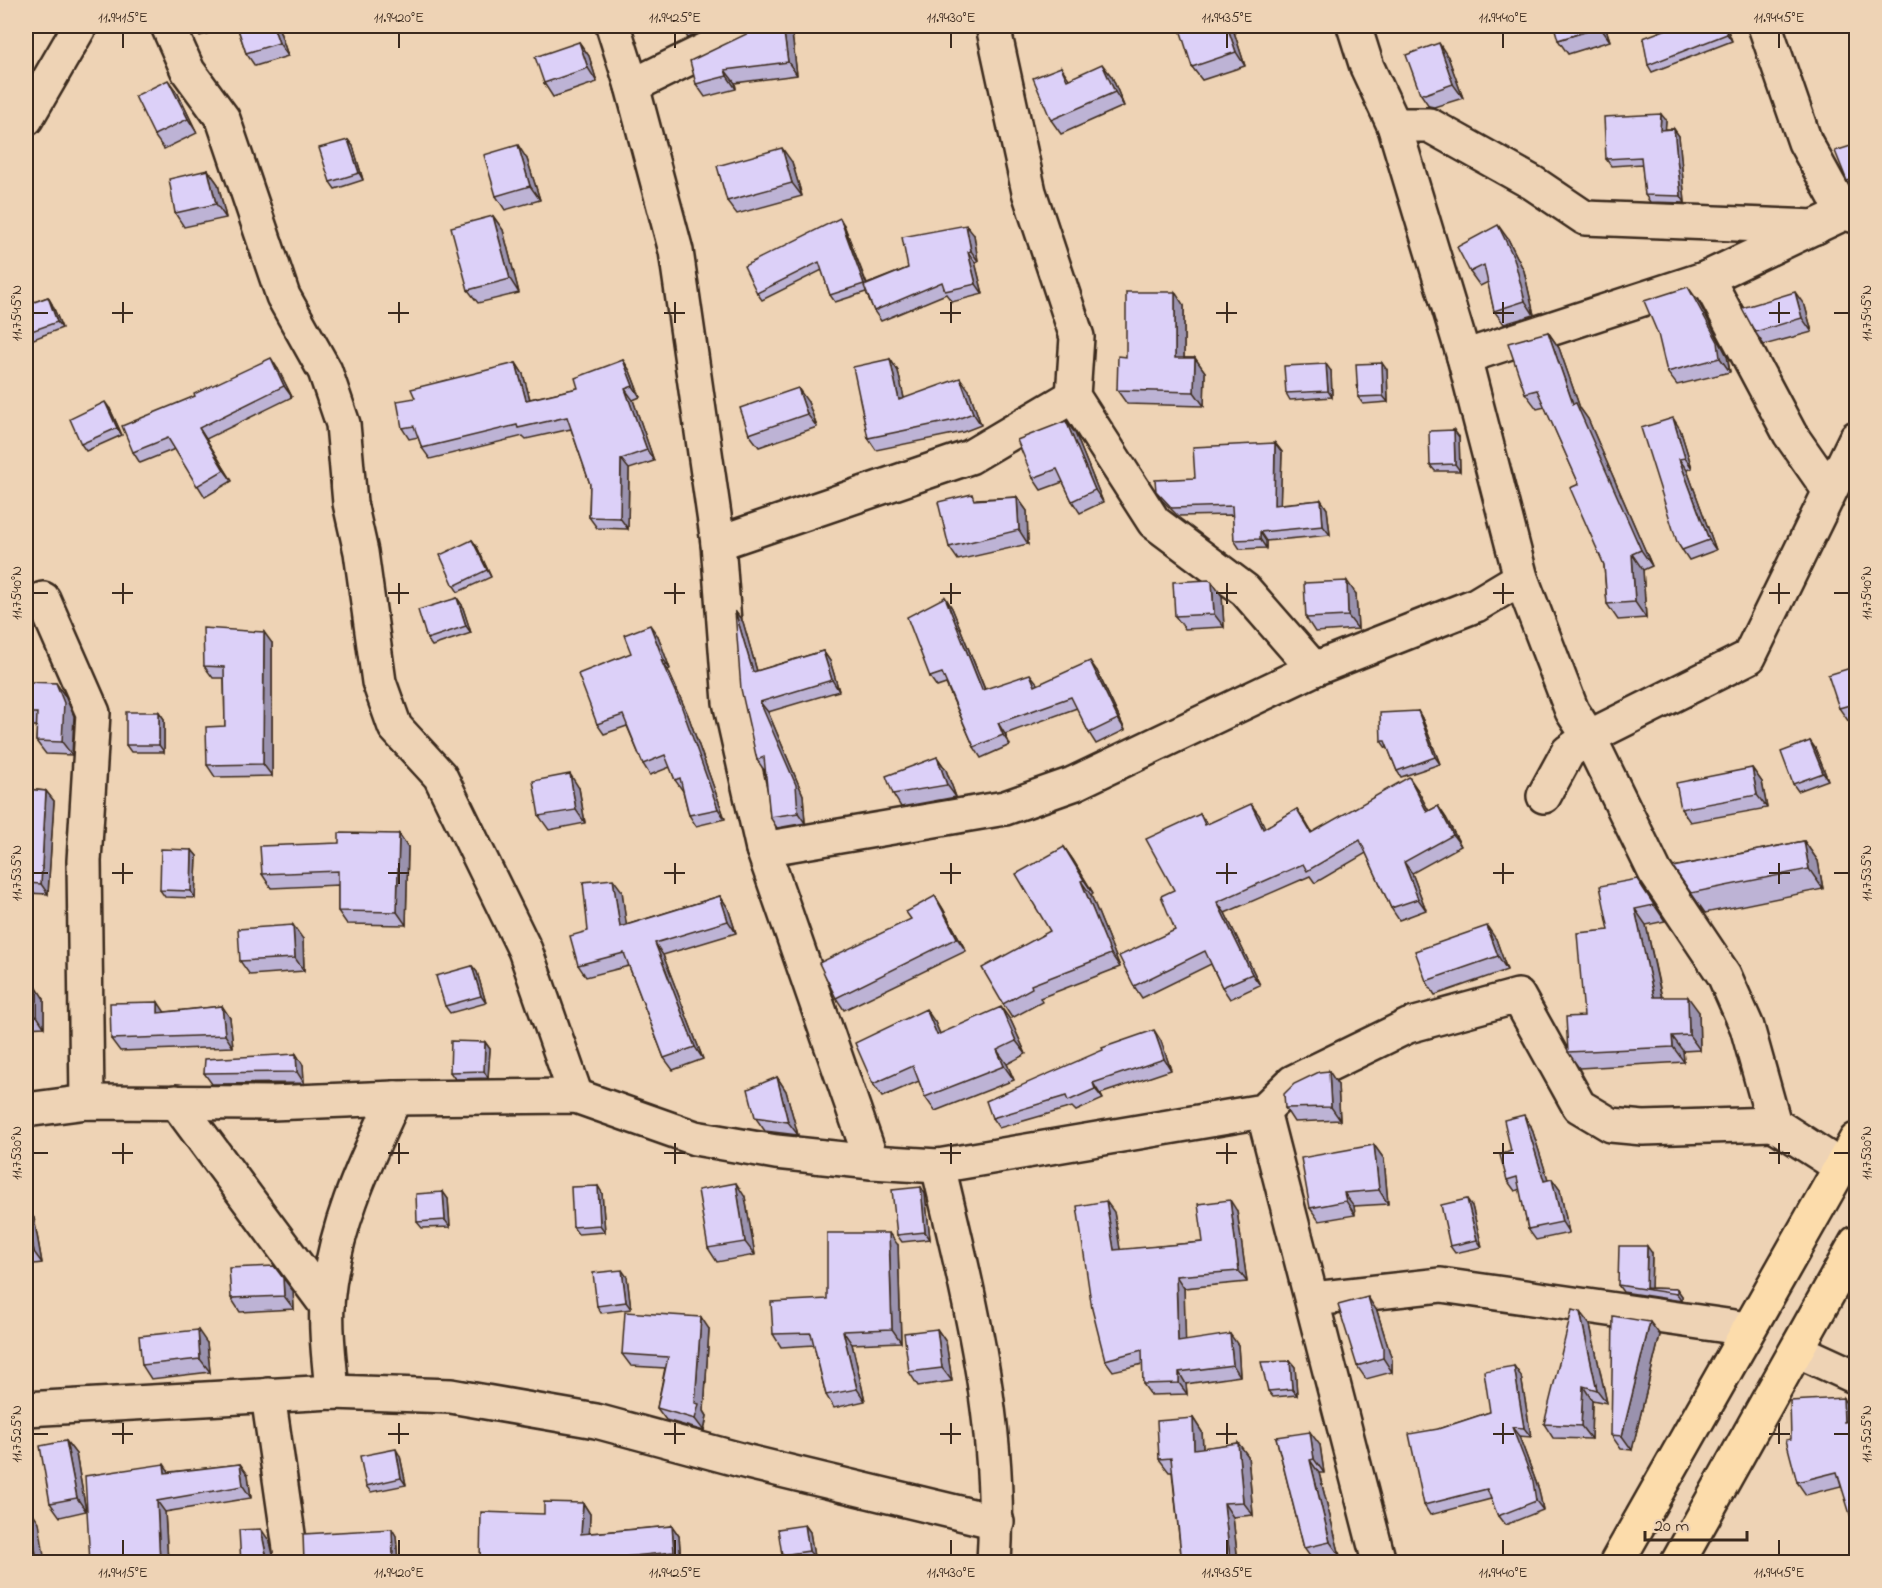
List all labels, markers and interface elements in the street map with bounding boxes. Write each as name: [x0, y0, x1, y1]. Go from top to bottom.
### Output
text: 11.9415°E: [98, 7, 148, 29]
text: 11.9420°E: [374, 7, 424, 29]
text: 11.9425°E: [649, 7, 701, 29]
text: 11.9430°E: [926, 7, 976, 29]
text: 11.9435°E: [1201, 7, 1253, 29]
text: 11.9440°E: [1478, 7, 1528, 29]
text: 11.9445°E: [1753, 7, 1805, 29]
text: 11.7545°N: [6, 285, 28, 341]
text: 11.7545°N: [1856, 285, 1878, 341]
text: 11.7540°N: [6, 566, 28, 620]
text: 11.7540°N: [1856, 566, 1878, 620]
text: 11.7535°N: [6, 845, 28, 901]
text: 11.7535°N: [1856, 845, 1878, 901]
text: 11.7530°N: [6, 1126, 28, 1180]
text: 11.7530°N: [1856, 1126, 1878, 1180]
text: 11.7525°N: [6, 1405, 28, 1463]
text: 11.7525°N: [1856, 1405, 1878, 1463]
scale bar: [1645, 1504, 1747, 1542]
text: 20 m: [1654, 1514, 1689, 1540]
text: 11.9415°E: [98, 1562, 148, 1584]
text: 11.9420°E: [374, 1562, 424, 1584]
text: 11.9425°E: [649, 1562, 701, 1584]
text: 11.9430°E: [926, 1562, 976, 1584]
text: 11.9435°E: [1201, 1562, 1253, 1584]
text: 11.9440°E: [1478, 1562, 1528, 1584]
text: 11.9445°E: [1753, 1562, 1805, 1584]

